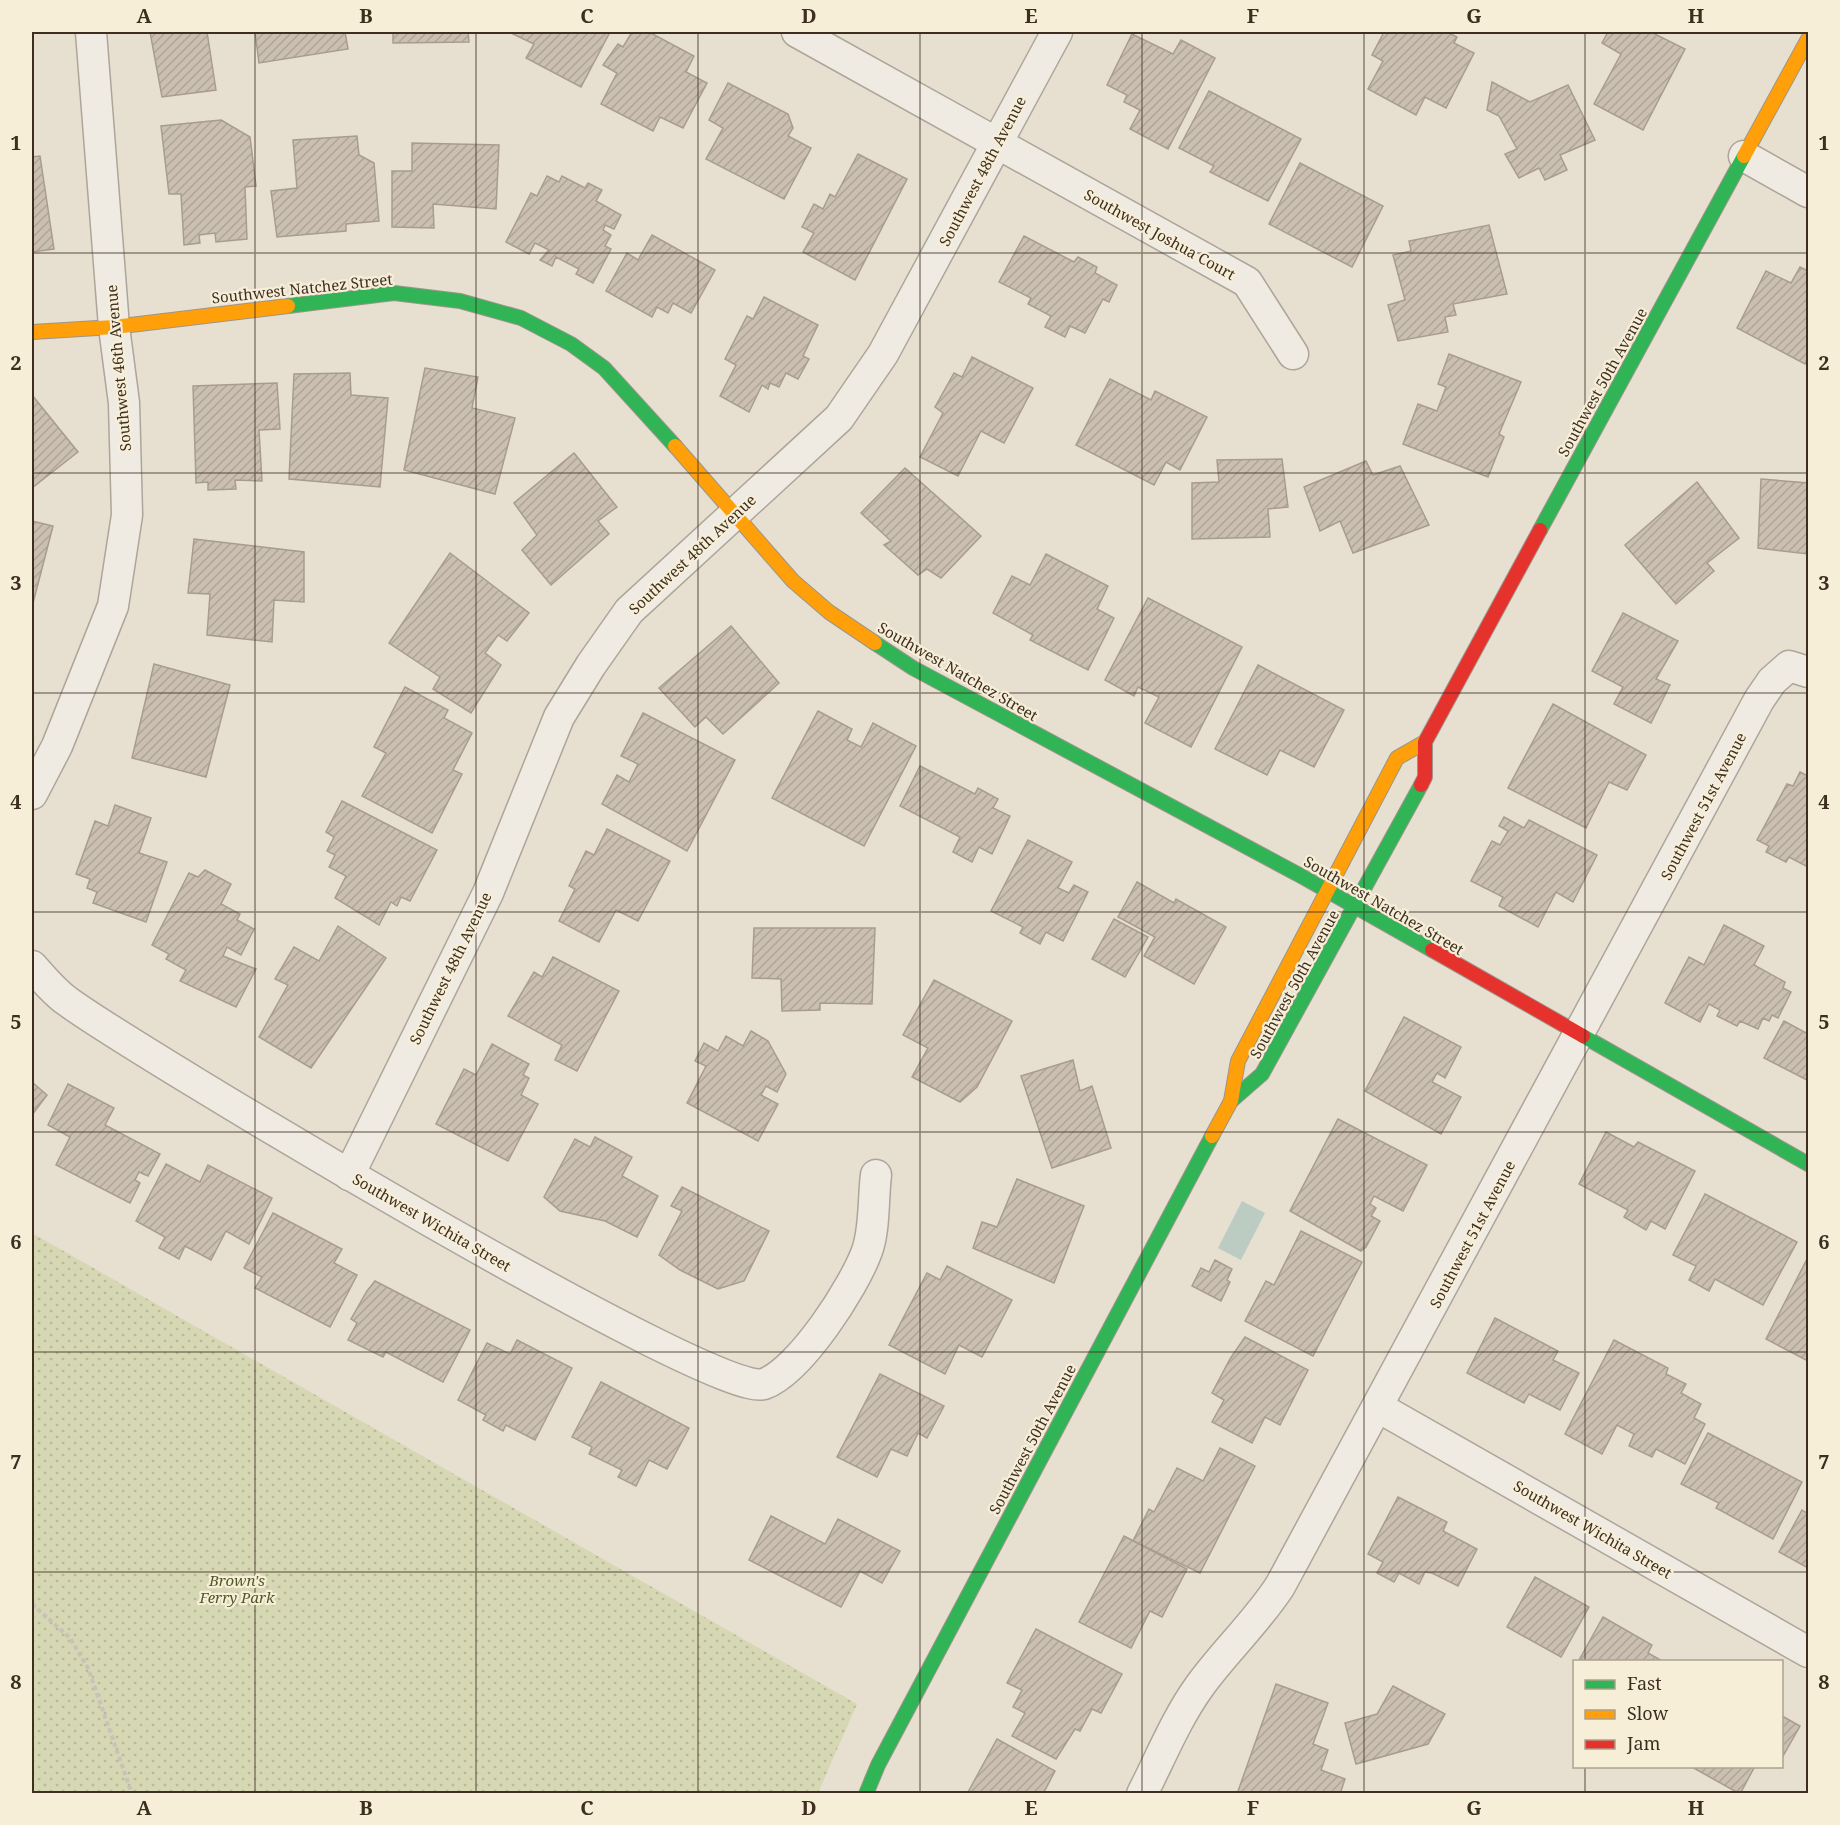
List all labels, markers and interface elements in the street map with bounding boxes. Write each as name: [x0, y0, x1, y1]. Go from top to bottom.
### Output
text: A: [136, 2, 152, 29]
text: B: [359, 2, 373, 29]
text: C: [580, 2, 594, 29]
text: D: [801, 2, 817, 29]
text: E: [1024, 2, 1038, 29]
text: F: [1247, 2, 1259, 29]
text: G: [1466, 2, 1482, 29]
text: H: [1688, 2, 1704, 29]
street label: Southwest 48th Avenue: [934, 93, 1030, 249]
text: 1: [10, 129, 22, 156]
text: 1: [1818, 129, 1830, 156]
street label: Southwest Joshua Court: [1081, 184, 1239, 284]
street label: Southwest Natchez Street: [211, 269, 393, 307]
street label: Southwest 46th Avenue: [101, 284, 135, 452]
street label: Southwest 50th Avenue: [1553, 304, 1651, 460]
text: 2: [10, 349, 22, 376]
text: 2: [1818, 349, 1830, 376]
street label: Southwest 48th Avenue: [624, 490, 760, 618]
text: 3: [10, 569, 22, 596]
text: 3: [1818, 569, 1830, 596]
street label: Southwest Natchez Street: [874, 617, 1042, 725]
street label: Southwest 51st Avenue: [1656, 729, 1750, 883]
text: 4: [10, 788, 22, 815]
text: 4: [1818, 788, 1830, 815]
street label: Southwest Natchez Street: [1300, 851, 1468, 959]
street label: Southwest 48th Avenue: [404, 889, 496, 1047]
street label: Southwest 50th Avenue: [1245, 906, 1343, 1062]
text: 5: [10, 1008, 22, 1035]
text: 5: [1818, 1008, 1830, 1035]
street label: Southwest 51st Avenue: [1425, 1157, 1519, 1311]
street label: Southwest Wichita Street: [349, 1168, 515, 1276]
text: 6: [10, 1228, 22, 1255]
text: 6: [1818, 1228, 1830, 1255]
street label: Southwest 50th Avenue: [984, 1361, 1080, 1517]
text: 7: [10, 1448, 22, 1475]
text: 7: [1818, 1448, 1830, 1475]
street label: Southwest Wichita Street: [1510, 1475, 1676, 1583]
park label: Brown's Ferry Park: [198, 1570, 275, 1607]
legend: [1573, 1660, 1783, 1768]
text: 8: [10, 1668, 22, 1695]
text: 8: [1818, 1668, 1830, 1695]
text: Fast: [1627, 1671, 1662, 1695]
text: Slow: [1627, 1701, 1669, 1725]
text: Jam: [1626, 1731, 1661, 1755]
text: A: [136, 1794, 152, 1821]
text: B: [359, 1794, 373, 1821]
text: C: [580, 1794, 594, 1821]
text: D: [801, 1794, 817, 1821]
text: E: [1024, 1794, 1038, 1821]
text: F: [1247, 1794, 1259, 1821]
text: G: [1466, 1794, 1482, 1821]
text: H: [1688, 1794, 1704, 1821]

